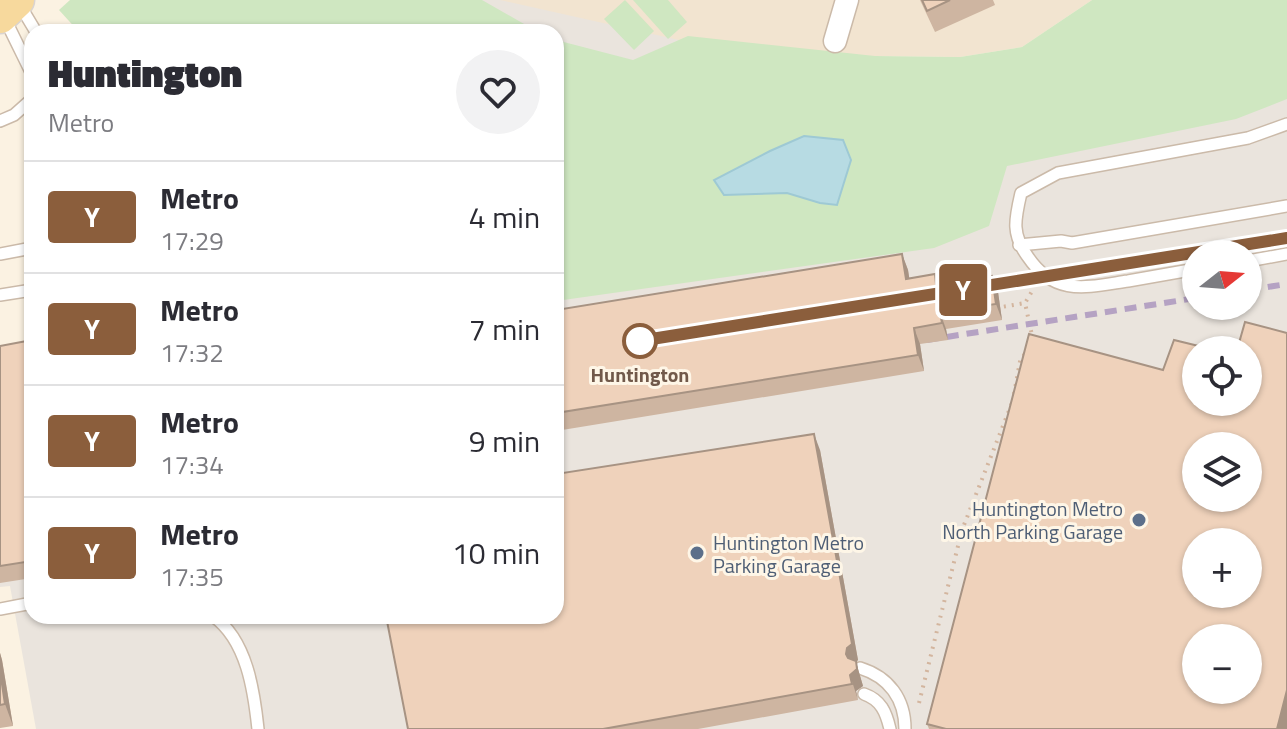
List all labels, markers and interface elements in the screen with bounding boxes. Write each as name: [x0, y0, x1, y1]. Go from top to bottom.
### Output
text: Huntington: [48, 44, 242, 102]
button: heart: [456, 50, 540, 134]
text: Metro: [48, 103, 114, 142]
text: Metro: [160, 175, 239, 221]
text: 4 min: [469, 194, 540, 240]
text: Y: [84, 195, 100, 238]
text: 17:29: [160, 221, 224, 260]
north arrow: [1182, 240, 1262, 320]
map controls: [1182, 240, 1262, 704]
line badge: Y: [937, 264, 989, 316]
text: Y: [955, 268, 971, 311]
text: Metro: [160, 287, 239, 333]
text: 7 min: [469, 306, 540, 352]
text: Y: [84, 307, 100, 350]
marker: Huntington: [623, 324, 657, 358]
text: 17:32: [160, 333, 224, 372]
button: locate: [1182, 336, 1262, 416]
place label: Huntington: [591, 359, 689, 390]
text: Metro: [160, 399, 239, 445]
text: 9 min: [469, 418, 540, 464]
text: Y: [84, 419, 100, 462]
button: layers: [1182, 432, 1262, 512]
text: 17:34: [160, 445, 224, 484]
place label: Huntington Metro North Parking Garage: [942, 493, 1123, 547]
text: Metro: [160, 511, 239, 557]
marker: Huntington Metro North Parking Garage: [1130, 511, 1148, 529]
place label: Huntington Metro Parking Garage: [713, 527, 864, 581]
button: +: [1182, 528, 1262, 608]
text: 10 min: [452, 530, 540, 576]
text: Y: [84, 531, 100, 574]
marker: Huntington Metro Parking Garage: [688, 544, 706, 562]
text: 17:35: [160, 557, 224, 596]
button: −: [1182, 624, 1262, 704]

